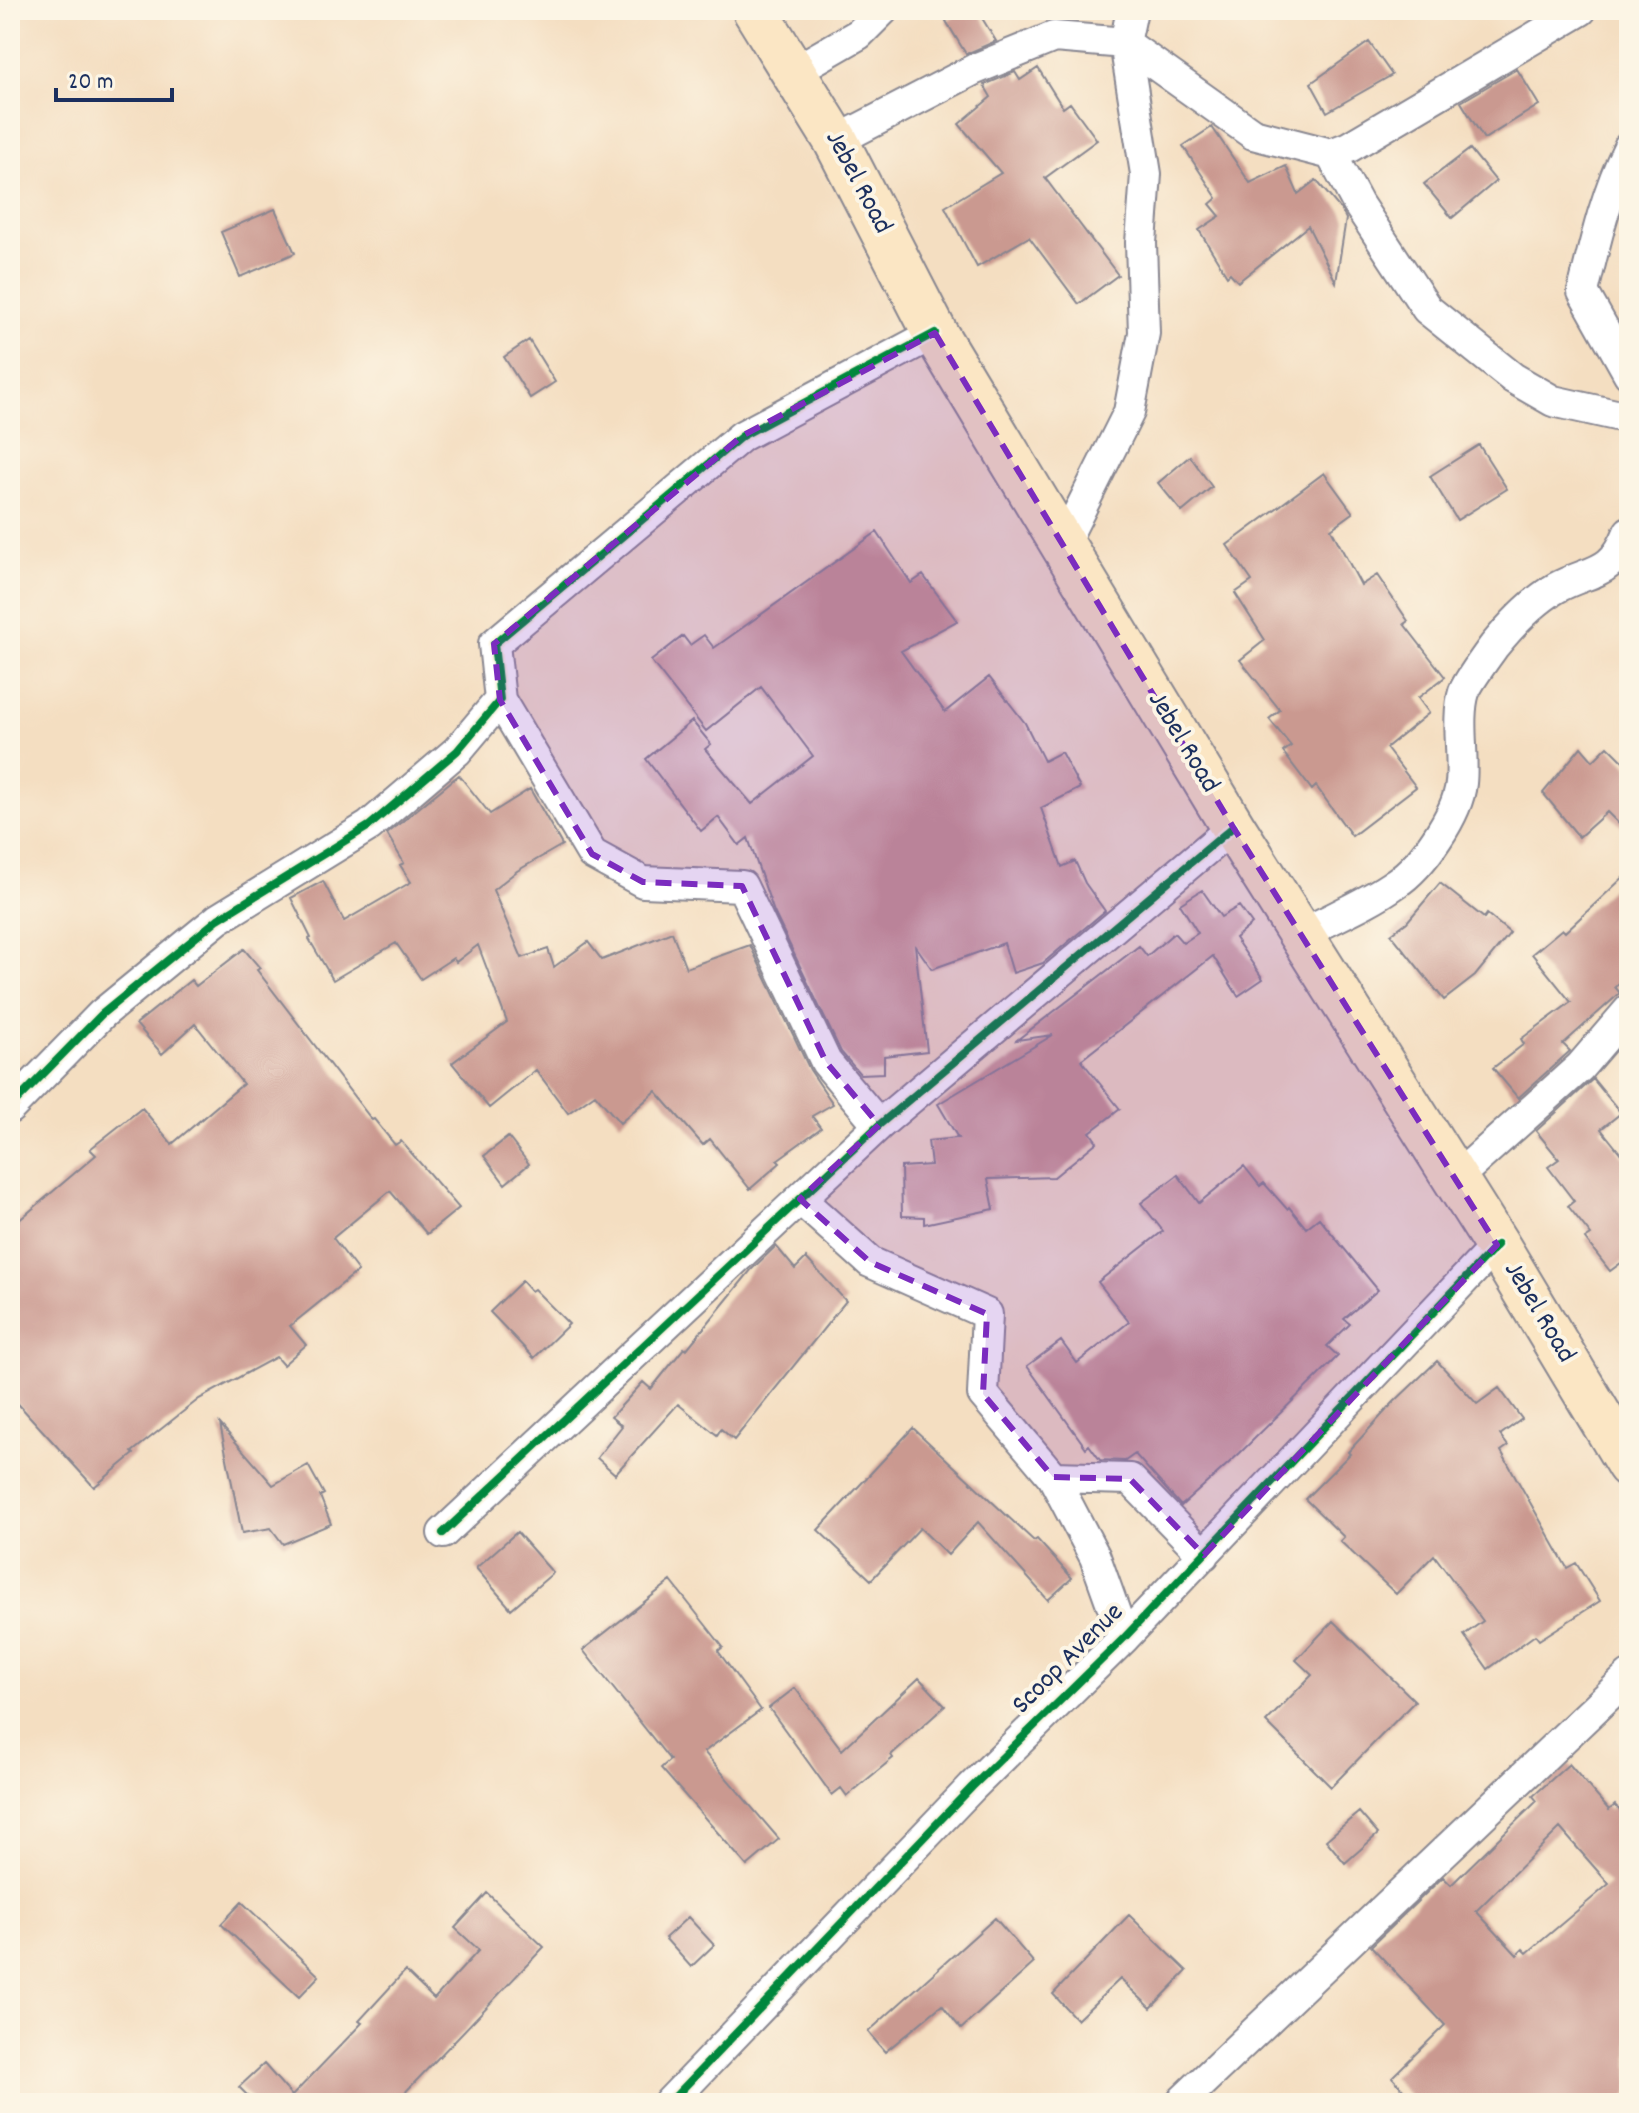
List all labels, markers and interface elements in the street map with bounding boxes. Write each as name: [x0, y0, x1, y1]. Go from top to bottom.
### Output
scale bar: [56, 52, 172, 102]
text: 20 m: [68, 66, 114, 100]
street label: Jebel Road: [813, 124, 901, 242]
street label: Jebel Road: [1136, 685, 1228, 801]
street label: Jebel Road: [1492, 1255, 1584, 1371]
street label: Scoop Avenue: [1004, 1595, 1134, 1725]

